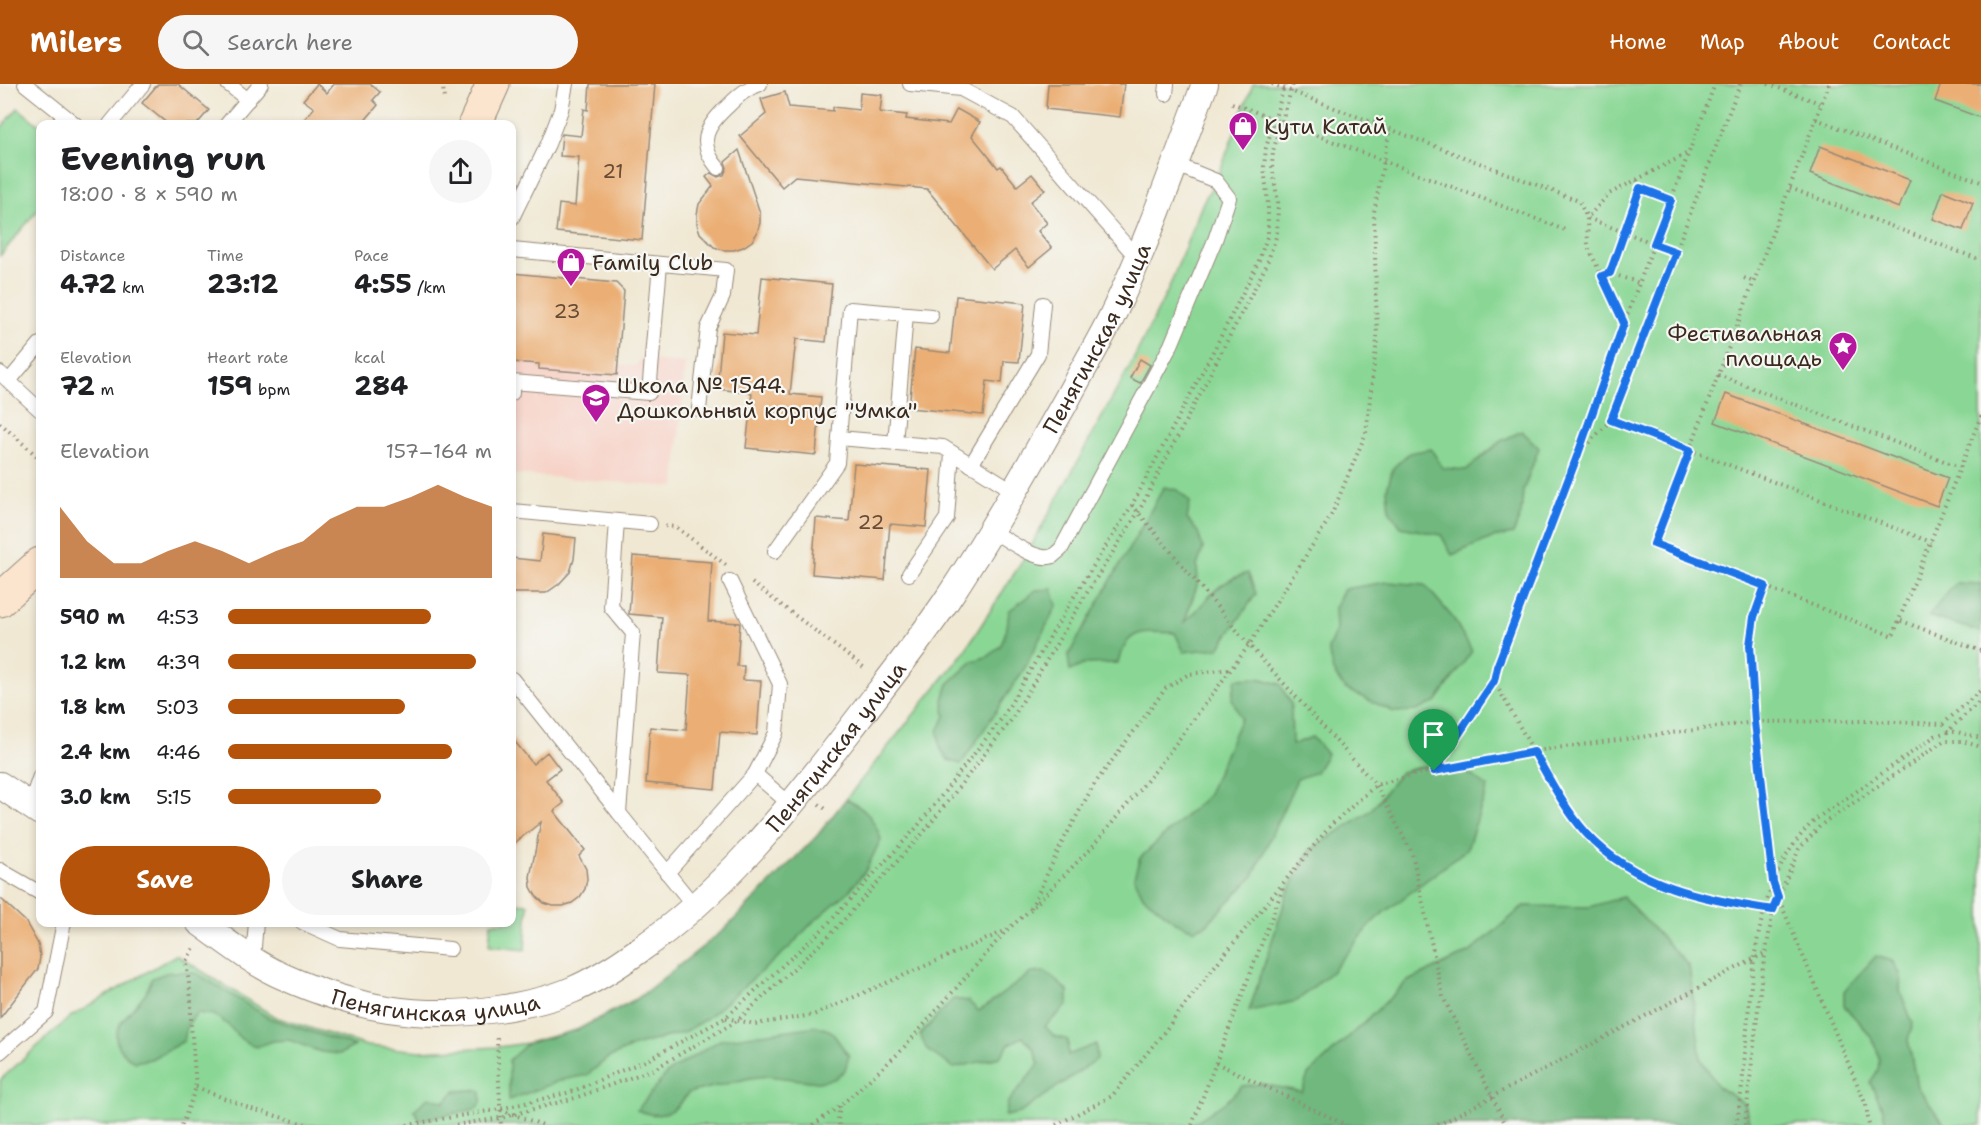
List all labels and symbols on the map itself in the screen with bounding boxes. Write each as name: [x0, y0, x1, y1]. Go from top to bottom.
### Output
shop icon: Кути Катай: [1227, 110, 1259, 152]
place label: Кути Катай: [1264, 112, 1387, 141]
house number: 21: [602, 158, 624, 184]
street label: Пенягинская улица: [1036, 239, 1157, 439]
shop icon: Family Club: [555, 246, 587, 288]
place label: Family Club: [592, 248, 713, 277]
house number: 23: [554, 298, 580, 324]
place label: Фестивальная площадь: [1667, 319, 1822, 373]
place icon: Фестивальная площадь: [1827, 330, 1859, 372]
place label: Школа № 1544. Дошкольный корпус "Умка": [617, 371, 918, 425]
school or university icon: Школа № 1544. Дошкольный корпус "Умка": [580, 382, 612, 424]
house number: 22: [858, 509, 885, 535]
street label: Пенягинская улица: [759, 655, 912, 838]
pin: [1408, 709, 1459, 771]
street label: Пенягинская улица: [328, 982, 543, 1028]

